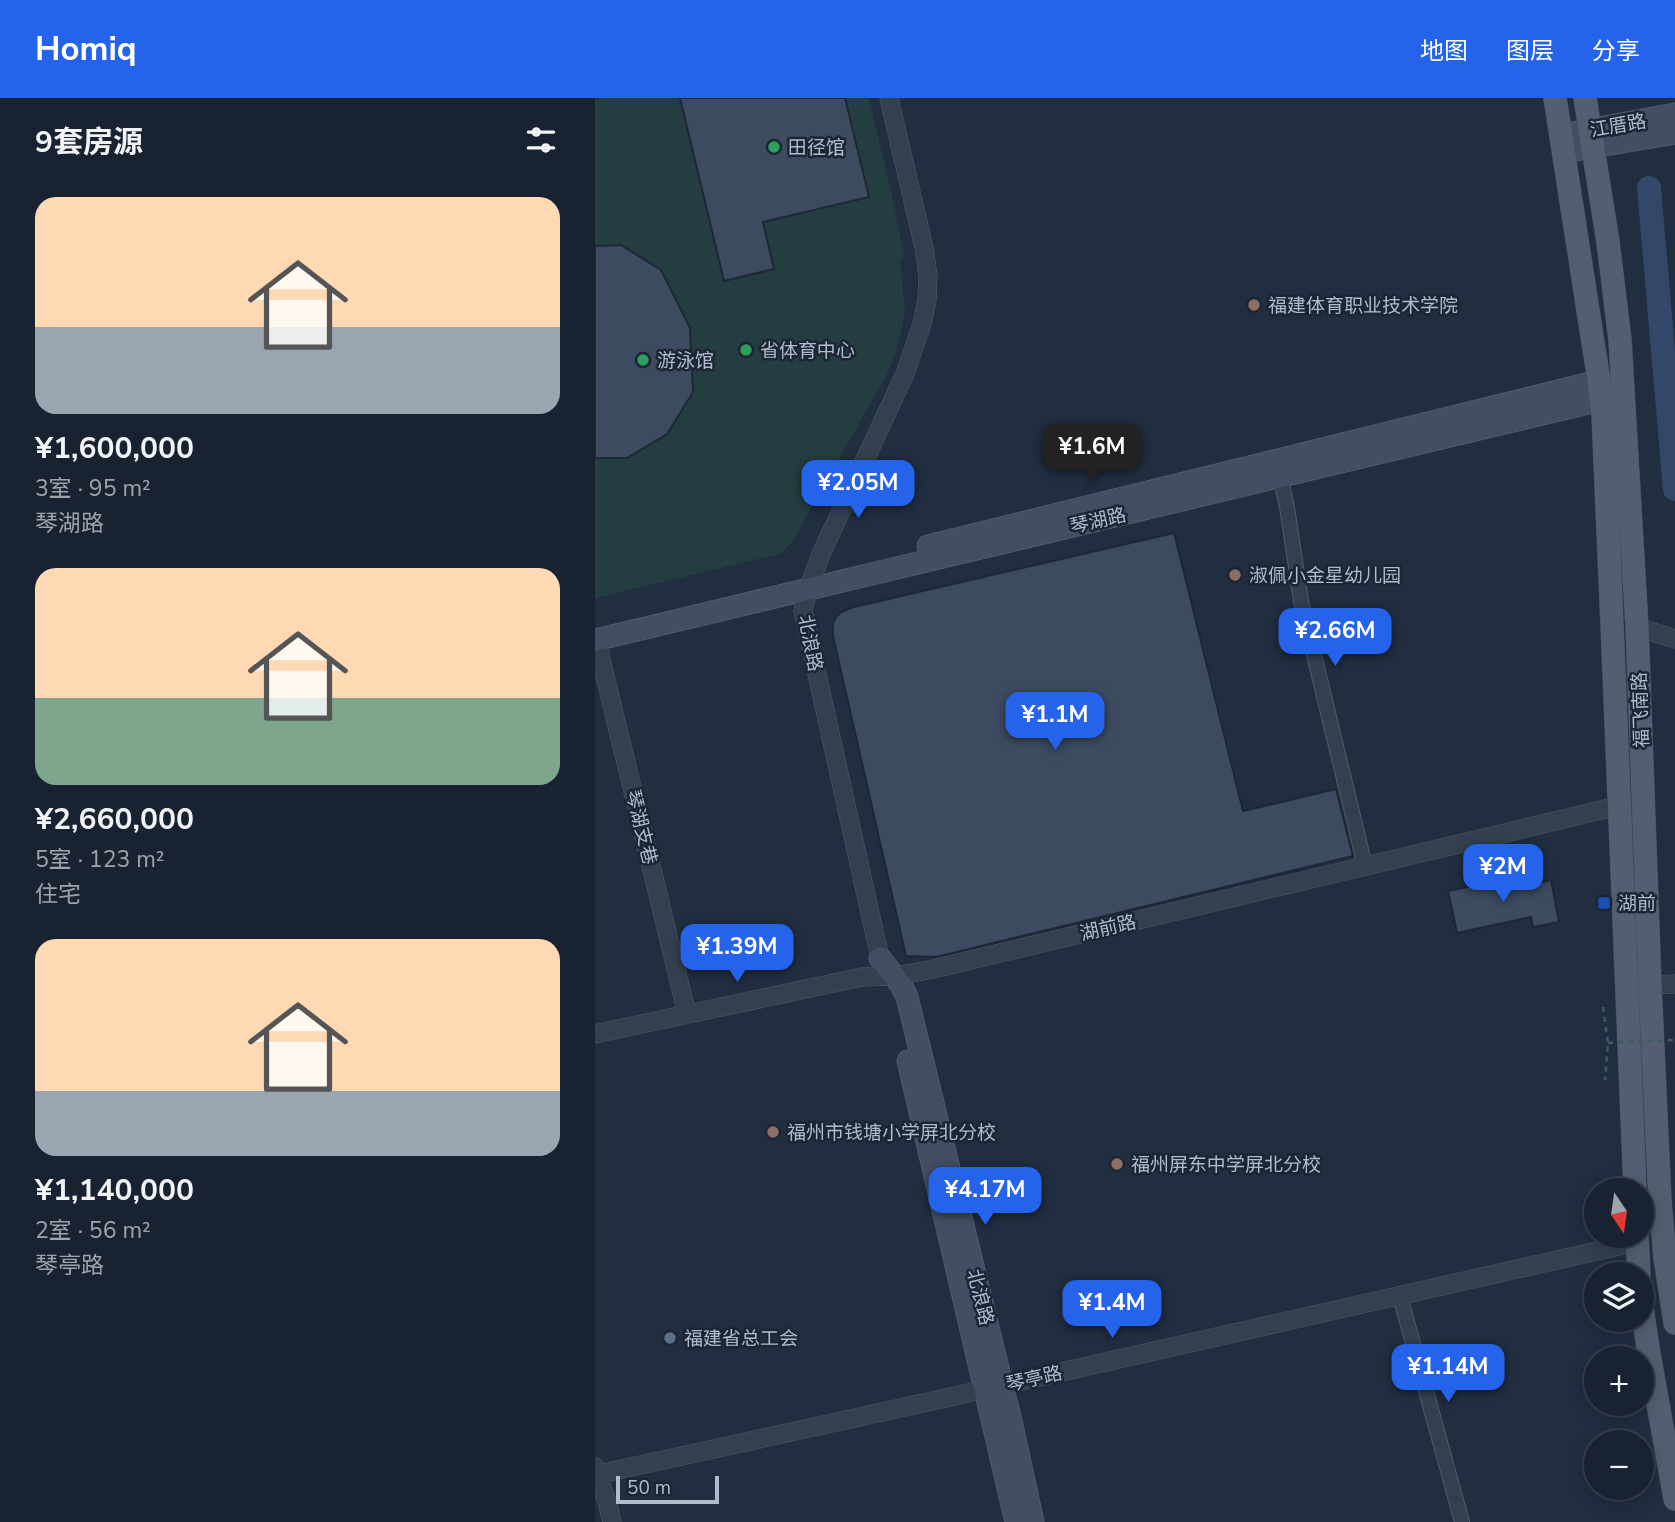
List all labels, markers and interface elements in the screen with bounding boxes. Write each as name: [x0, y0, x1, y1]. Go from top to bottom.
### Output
text: Homiq: [35, 27, 137, 72]
text: 地图: [1420, 35, 1468, 67]
text: 图层: [1506, 35, 1554, 67]
text: 分享: [1592, 35, 1640, 67]
street label: 江厝路: [1588, 108, 1649, 144]
icon: filters: [522, 121, 560, 159]
text: 9套房源: [35, 122, 143, 163]
place label: 田径馆: [788, 135, 845, 161]
marker: 田径馆: [766, 139, 782, 155]
icon: home: [235, 242, 361, 368]
place label: 福建体育职业技术学院: [1268, 293, 1458, 319]
marker: 福建体育职业技术学院: [1246, 297, 1262, 313]
place label: 省体育中心: [760, 338, 855, 364]
marker: 省体育中心: [738, 342, 754, 358]
place label: 游泳馆: [657, 348, 714, 374]
marker: 游泳馆: [635, 352, 651, 368]
pin: ¥1.6M: [1043, 424, 1141, 484]
text: ¥1,600,000: [35, 428, 194, 469]
text: ¥1.6M: [1058, 431, 1126, 462]
pin: ¥2.05M: [801, 460, 915, 520]
text: ¥2.05M: [818, 467, 898, 498]
text: 3室 · 95 m²: [35, 473, 151, 504]
street label: 琴湖路: [1068, 502, 1129, 540]
text: 琴湖路: [35, 508, 104, 539]
place label: 淑佩小金星幼儿园: [1249, 563, 1401, 589]
marker: 淑佩小金星幼儿园: [1227, 567, 1243, 583]
pin: ¥2.66M: [1278, 608, 1392, 668]
icon: home: [235, 613, 361, 739]
street label: 北浪路: [792, 613, 828, 674]
text: ¥2.66M: [1295, 615, 1375, 646]
street label: 福飞南路: [1627, 672, 1655, 748]
pin: ¥1.1M: [1006, 692, 1104, 752]
text: ¥1.1M: [1021, 699, 1089, 730]
street label: 琴湖支巷: [619, 787, 663, 867]
text: ¥2,660,000: [35, 799, 194, 840]
text: 5室 · 123 m²: [35, 844, 165, 875]
pin: ¥2M: [1469, 844, 1537, 904]
text: ¥2M: [1479, 851, 1527, 882]
text: 住宅: [35, 879, 81, 910]
place label: 湖前: [1618, 891, 1656, 917]
marker: 湖前: [1596, 895, 1612, 911]
street label: 湖前路: [1078, 909, 1139, 947]
pin: ¥1.39M: [680, 924, 794, 984]
text: ¥1.39M: [697, 931, 777, 962]
icon: home: [235, 984, 361, 1110]
place label: 福州市钱塘小学屏北分校: [787, 1120, 996, 1146]
marker: 福州市钱塘小学屏北分校: [765, 1124, 781, 1140]
place label: 福州屏东中学屏北分校: [1131, 1152, 1321, 1178]
marker: 福州屏东中学屏北分校: [1109, 1156, 1125, 1172]
pin: ¥4.17M: [928, 1168, 1042, 1227]
text: ¥1,140,000: [35, 1170, 194, 1211]
text: ¥4.17M: [945, 1174, 1025, 1205]
north arrow: [1584, 1178, 1654, 1248]
map controls: [1584, 1178, 1654, 1500]
text: 2室 · 56 m²: [35, 1215, 151, 1246]
text: 琴亭路: [35, 1250, 104, 1281]
button: layers: [1584, 1262, 1654, 1332]
street label: 北浪路: [961, 1266, 1000, 1328]
pin: ¥1.4M: [1063, 1280, 1161, 1340]
text: ¥1.4M: [1078, 1287, 1146, 1318]
place label: 福建省总工会: [684, 1326, 798, 1352]
marker: 福建省总工会: [662, 1330, 678, 1346]
pin: ¥1.14M: [1391, 1344, 1505, 1404]
button: +: [1584, 1346, 1654, 1416]
text: ¥1.14M: [1408, 1351, 1488, 1382]
street label: 琴亭路: [1004, 1360, 1065, 1398]
button: −: [1584, 1430, 1654, 1500]
scale bar: [616, 1473, 719, 1505]
text: 50 m: [627, 1475, 671, 1501]

